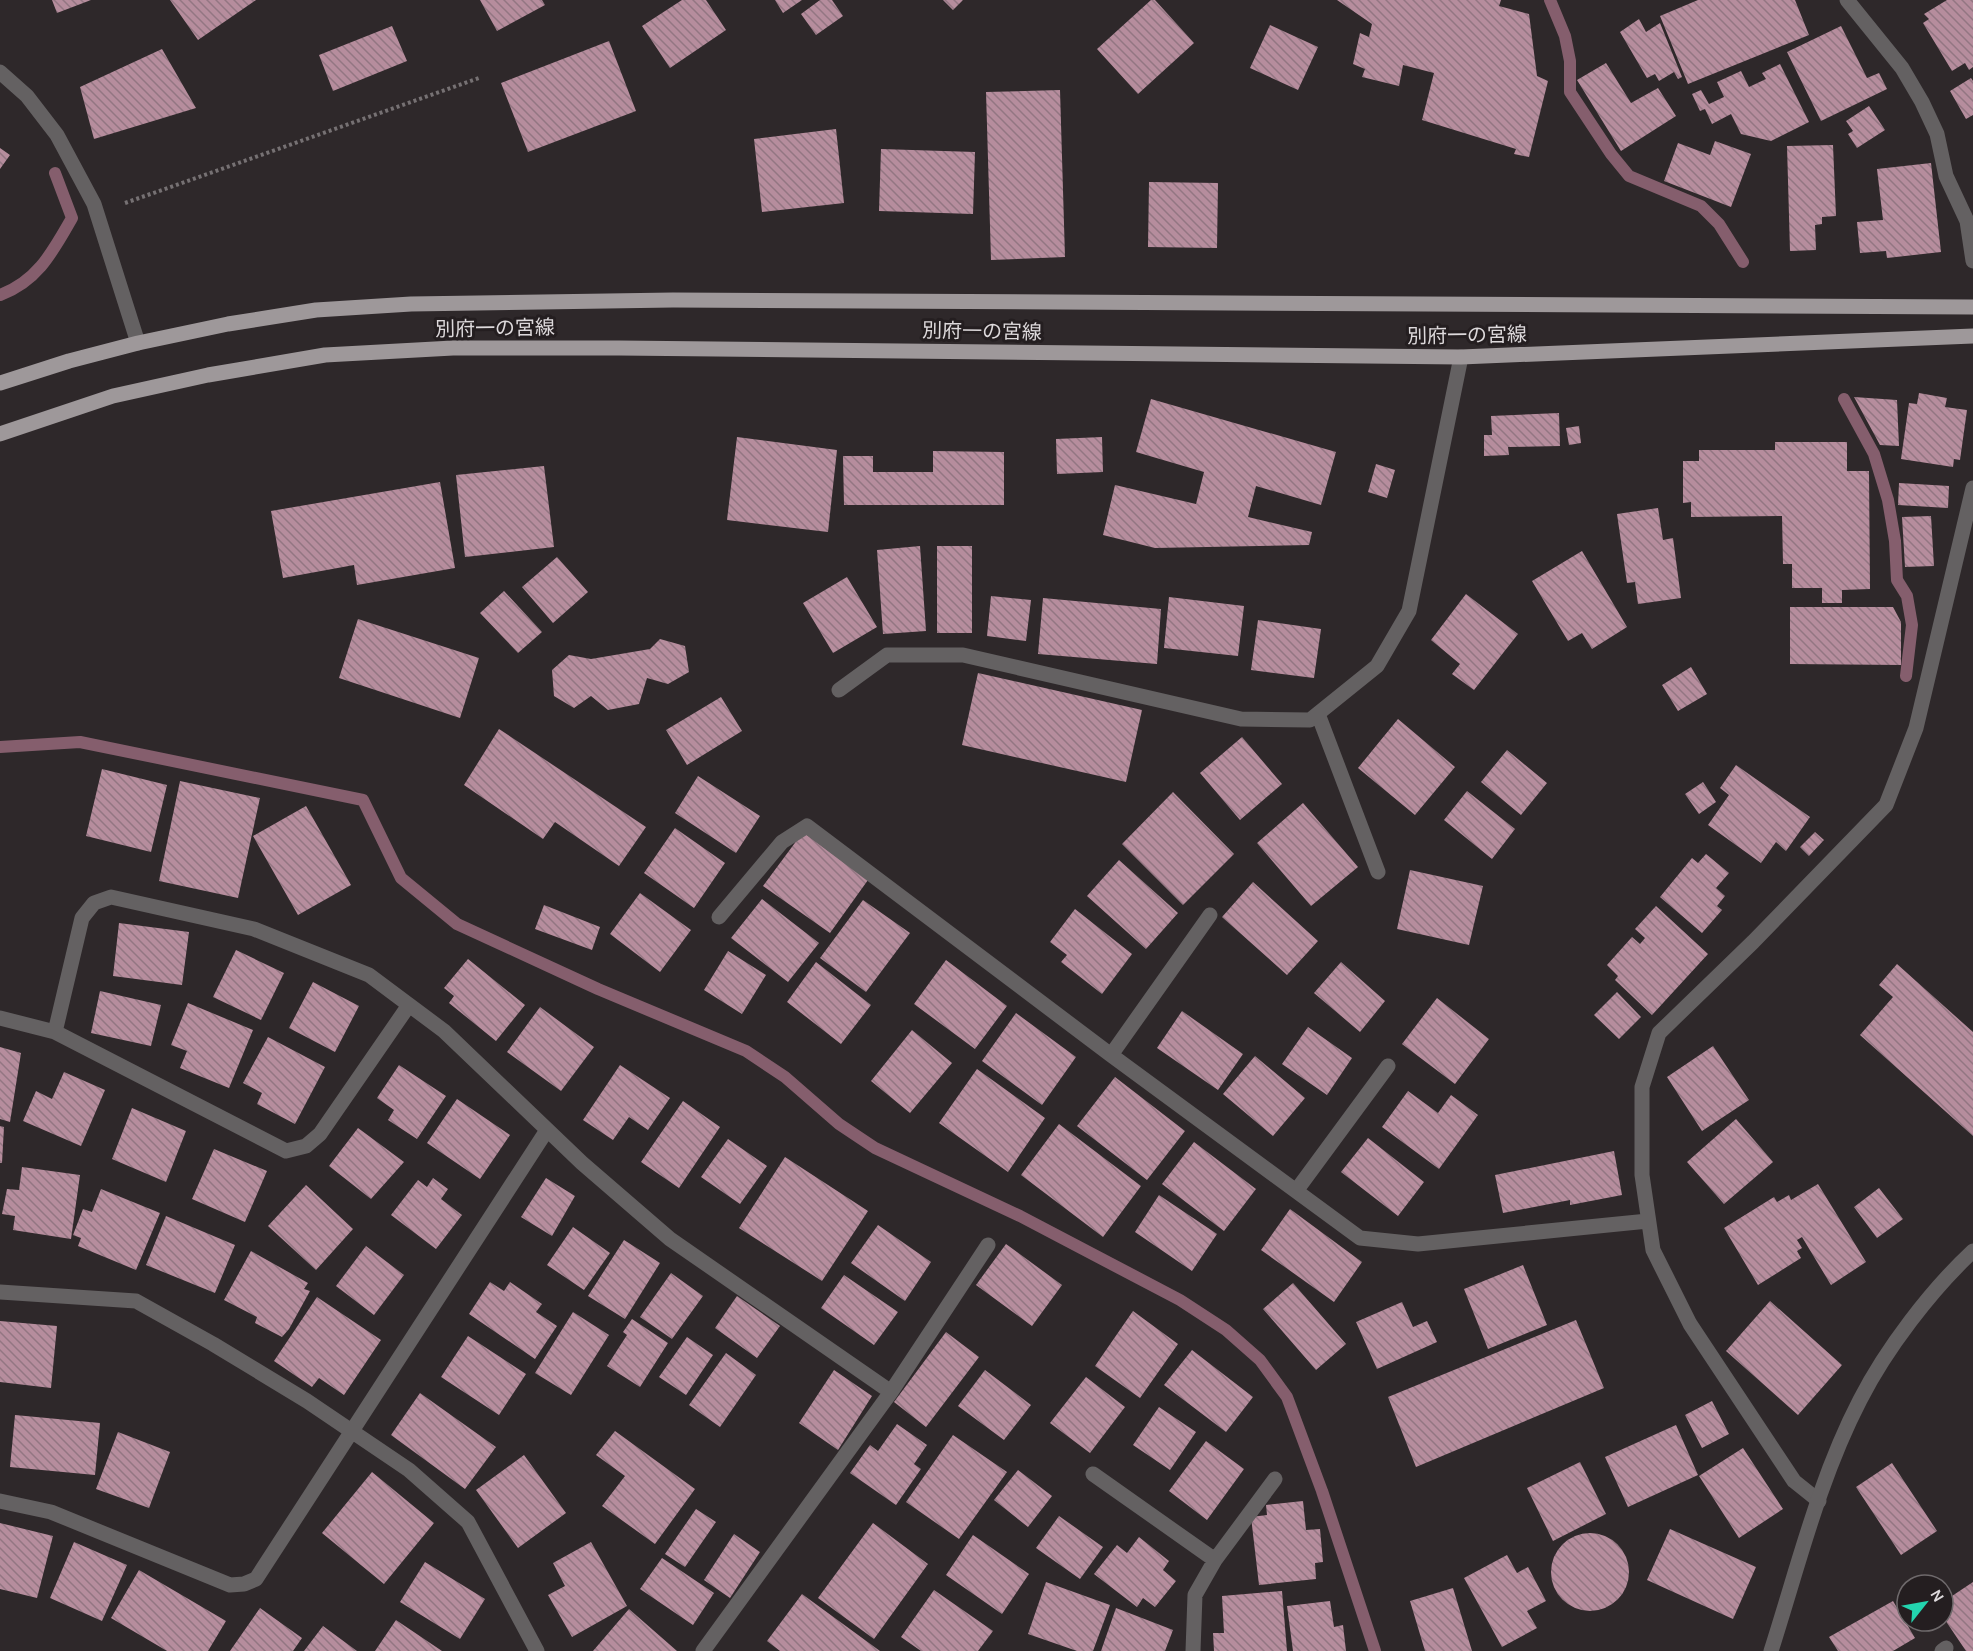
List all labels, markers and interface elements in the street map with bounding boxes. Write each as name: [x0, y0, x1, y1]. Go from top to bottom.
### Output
street label: 別府一の宮線: [435, 316, 555, 341]
street label: 別府一の宮線: [922, 319, 1042, 344]
street label: 別府一の宮線: [1407, 323, 1527, 348]
north arrow: [1895, 1573, 1955, 1633]
text: N: [1926, 1586, 1949, 1605]

